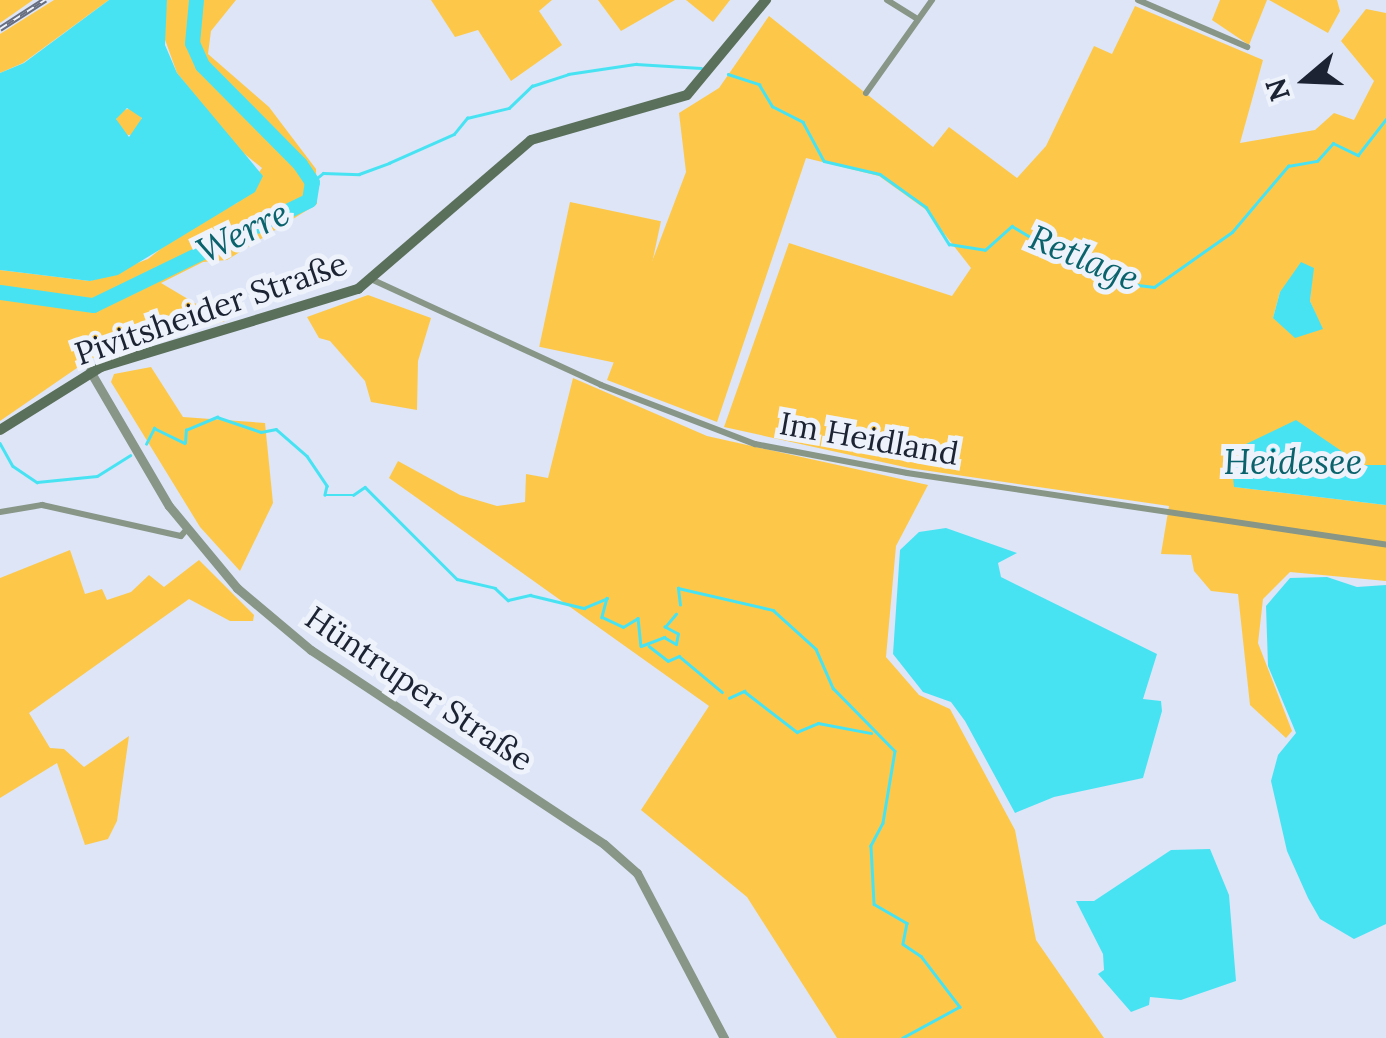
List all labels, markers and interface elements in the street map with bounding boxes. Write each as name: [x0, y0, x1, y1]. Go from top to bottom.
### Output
north arrow: [1256, 30, 1356, 130]
text: N: [1257, 74, 1298, 106]
water label: Werre: [190, 192, 296, 272]
water label: Retlage: [1023, 216, 1145, 300]
street label: Pivitsheider Straße: [70, 244, 352, 374]
street label: Im Heidland: [777, 404, 961, 474]
water label: Heidesee: [1224, 441, 1362, 483]
street label: Hüntruper Straße: [298, 599, 540, 779]

